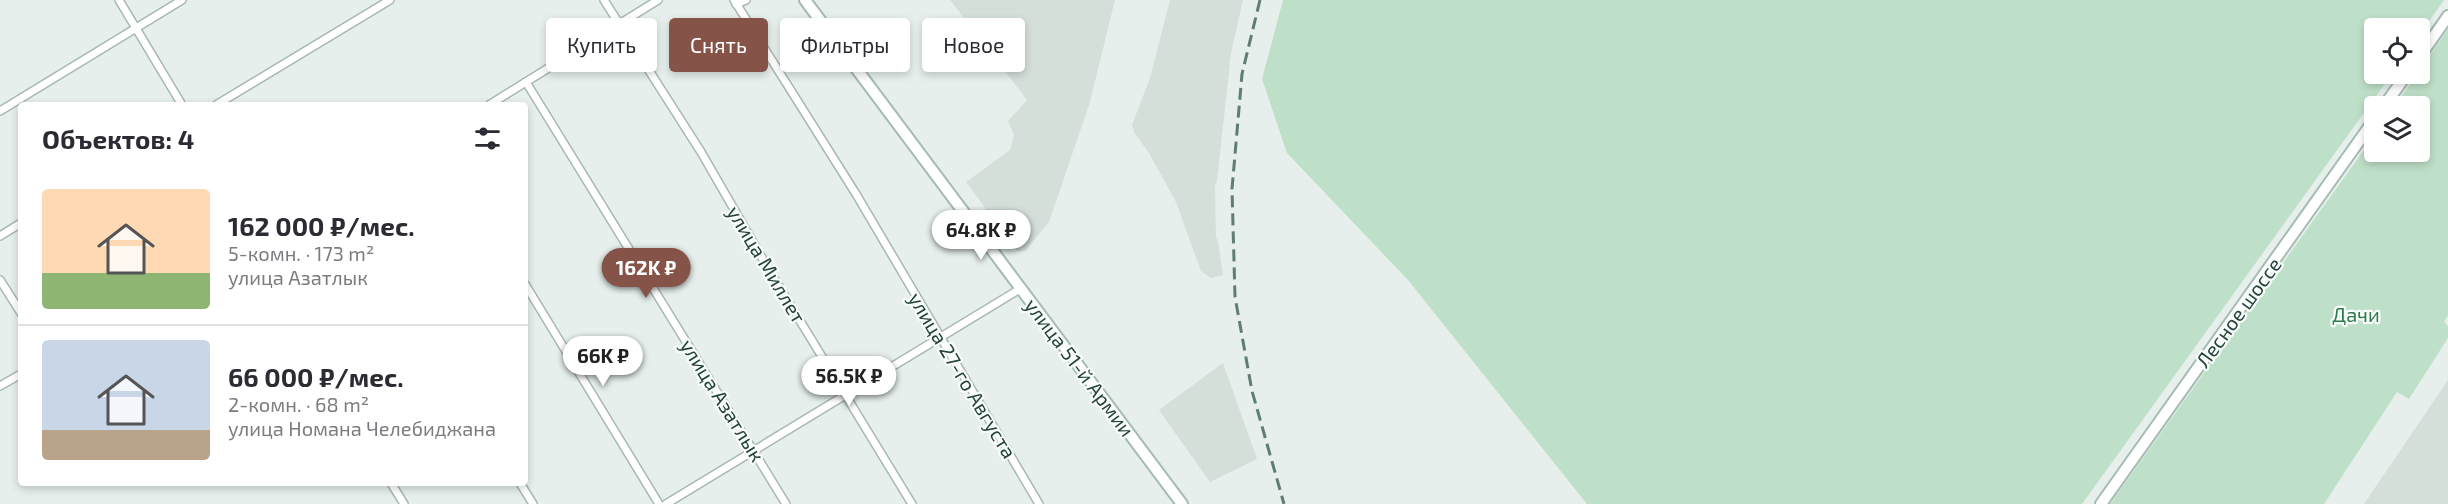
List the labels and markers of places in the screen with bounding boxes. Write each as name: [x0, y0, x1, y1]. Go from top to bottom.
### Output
pin: 64.8K ₽: [926, 210, 1036, 261]
pin: 162K ₽: [597, 248, 695, 299]
pin: 66K ₽: [561, 336, 645, 387]
pin: 56.5K ₽: [794, 356, 904, 407]

